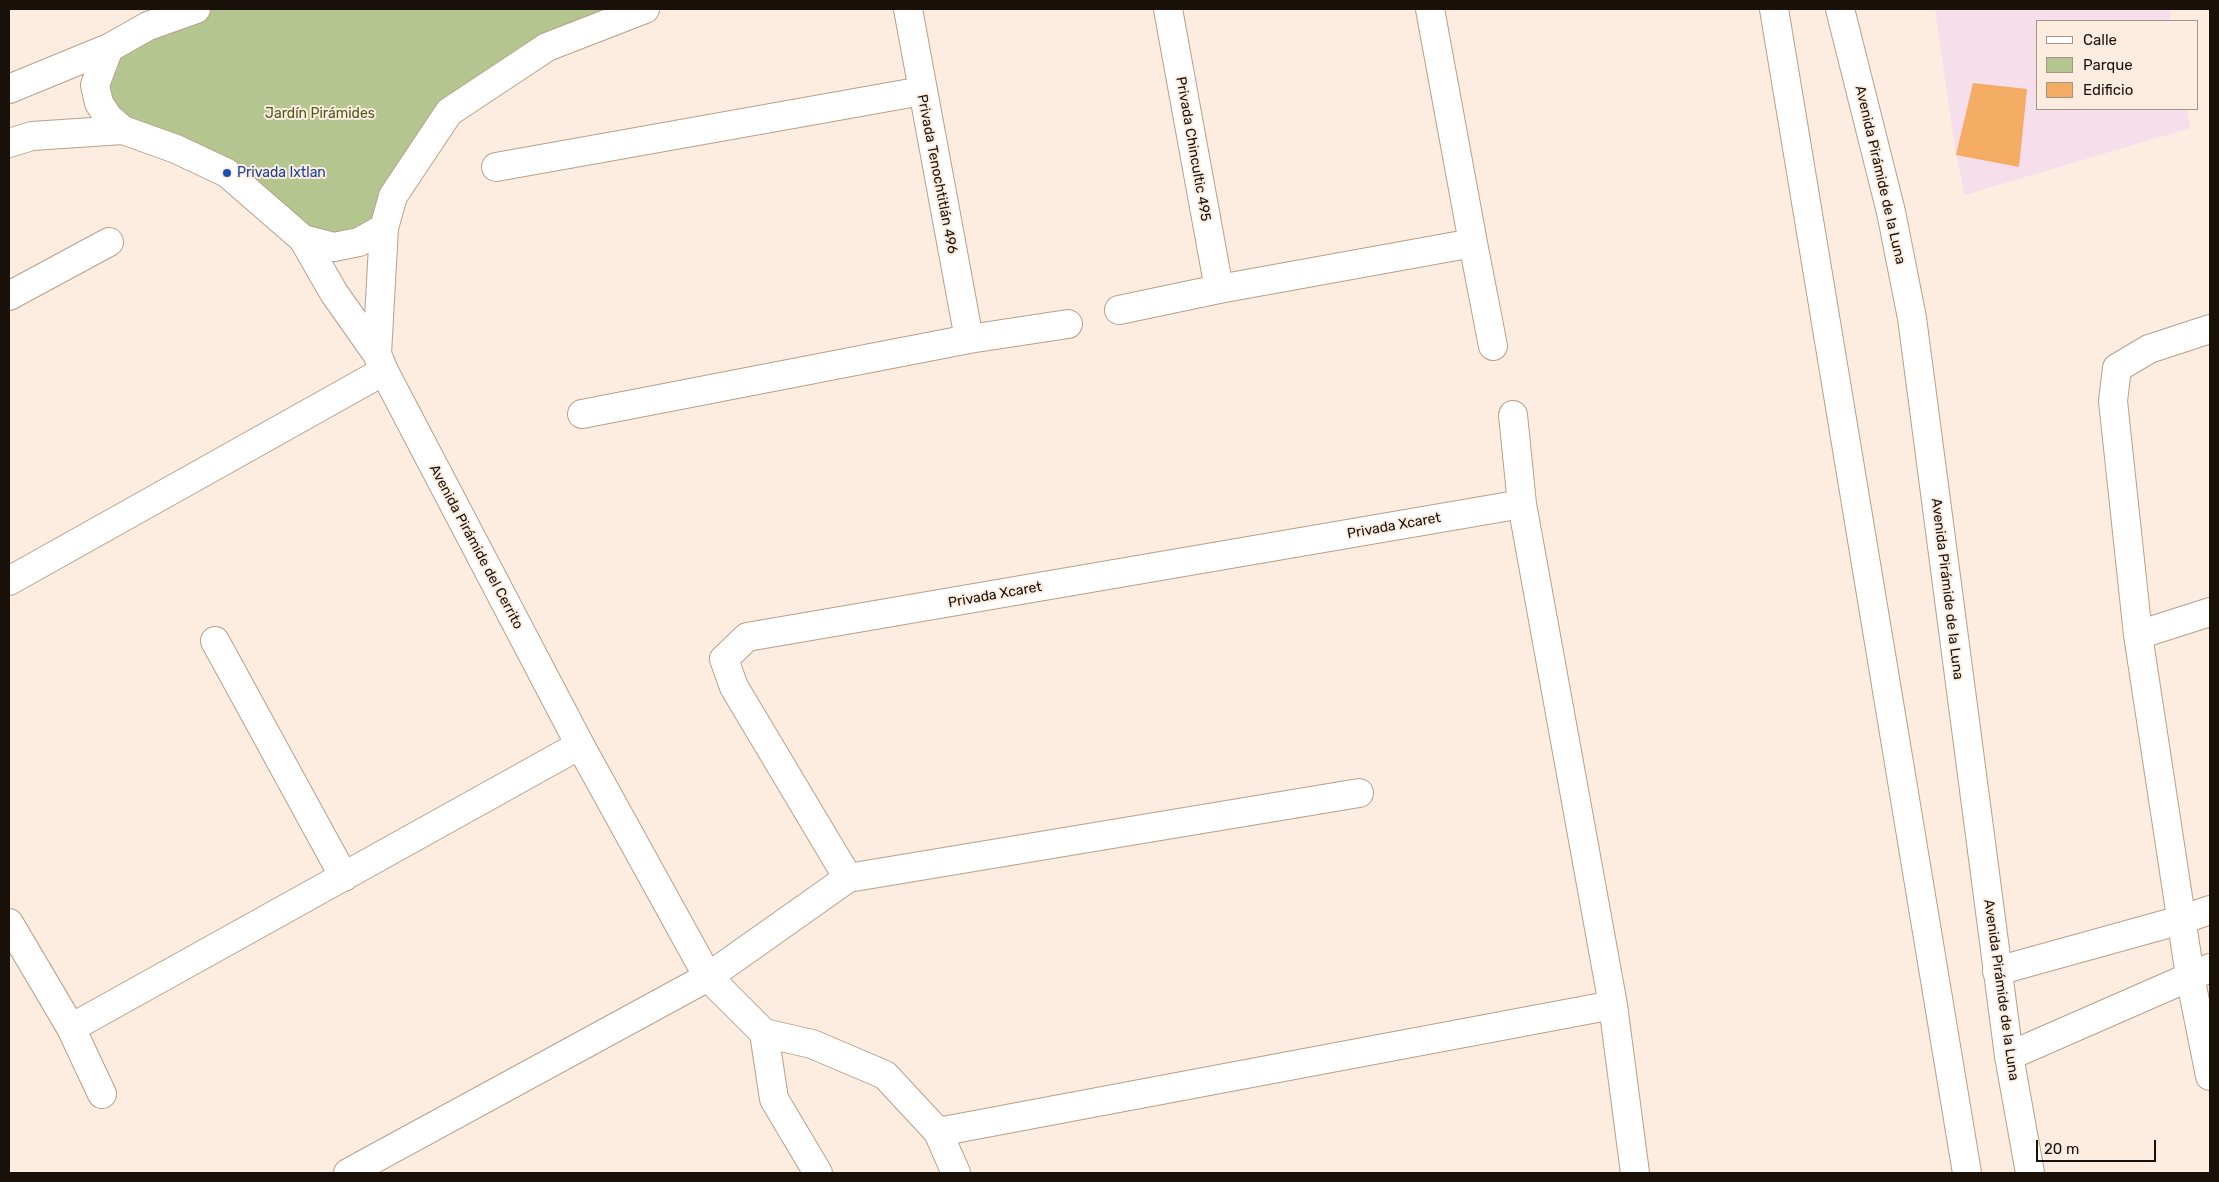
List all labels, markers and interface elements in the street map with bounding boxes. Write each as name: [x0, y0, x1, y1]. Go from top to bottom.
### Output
legend: [2036, 20, 2199, 110]
text: Calle: [2083, 31, 2117, 49]
text: Parque: [2083, 56, 2133, 74]
street label: Privada Chincultic 495: [1172, 75, 1214, 223]
text: Edificio: [2083, 81, 2133, 99]
street label: Avenida Pirámide de la Luna: [1851, 84, 1909, 266]
street label: Privada Tenochtitlán 496: [913, 93, 961, 255]
park label: Jardín Pirámides: [265, 106, 375, 122]
place label: Privada Ixtlan: [237, 165, 326, 181]
marker: Privada Ixtlan: [221, 167, 233, 179]
street label: Avenida Pirámide del Cerrito: [425, 462, 527, 632]
street label: Avenida Pirámide de la Luna: [1928, 497, 1966, 681]
street label: Privada Xcaret: [1346, 509, 1442, 543]
street label: Privada Xcaret: [947, 578, 1043, 612]
street label: Avenida Pirámide de la Luna: [1980, 898, 2022, 1082]
scale bar: [2039, 1130, 2159, 1162]
text: 20 m: [2044, 1140, 2079, 1158]

